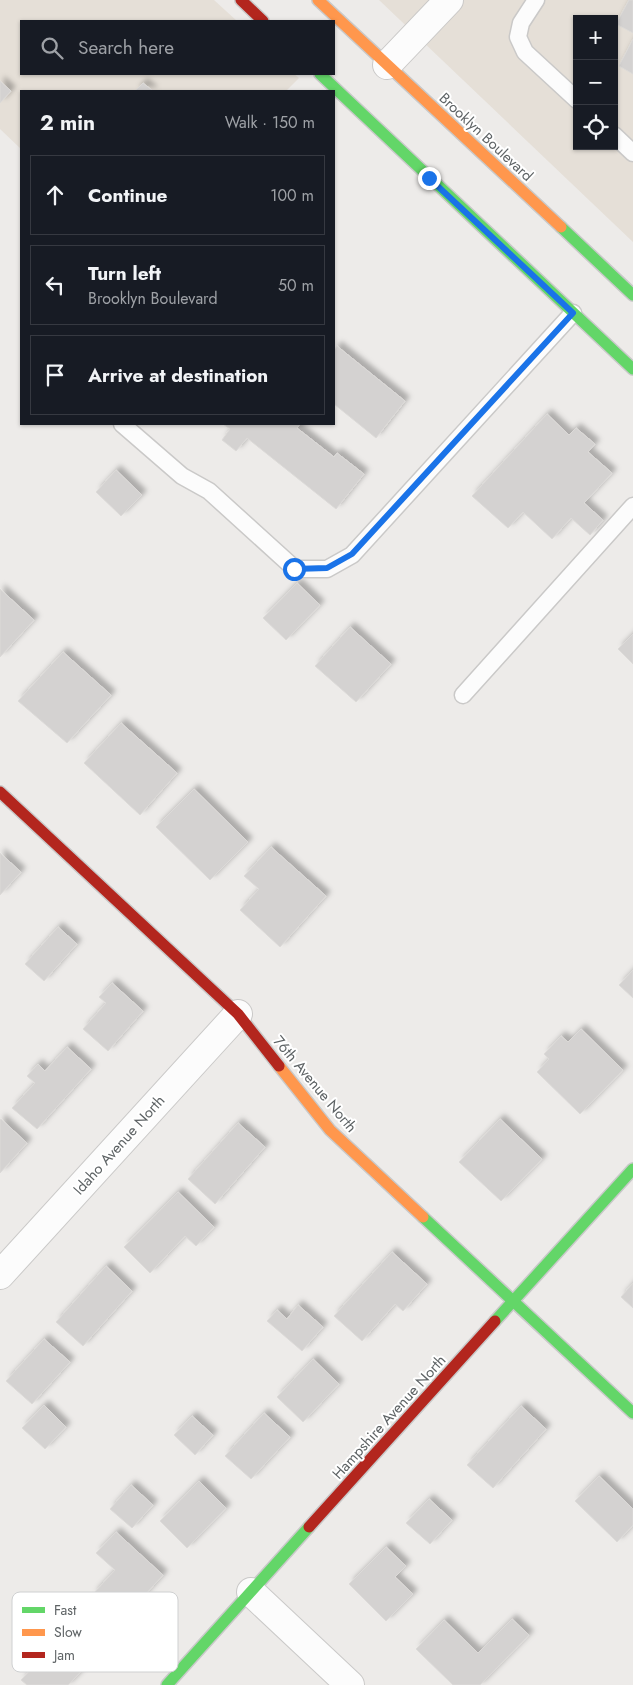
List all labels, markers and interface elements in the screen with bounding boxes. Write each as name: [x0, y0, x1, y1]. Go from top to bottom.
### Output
map controls: [573, 15, 618, 150]
button: +: [573, 15, 618, 60]
search box: [20, 20, 335, 75]
icon: search: [38, 34, 66, 62]
text: Search here: [78, 34, 174, 61]
button: −: [573, 60, 618, 105]
street label: Brooklyn Boulevard: [434, 87, 538, 187]
button: locate: [573, 105, 618, 150]
text: 2 min: [40, 108, 95, 138]
text: Walk · 150 m: [225, 111, 315, 134]
route end: [418, 167, 441, 190]
icon: ahead: [41, 181, 69, 209]
text: Continue: [88, 182, 167, 209]
text: 100 m: [270, 184, 314, 207]
text: Turn left: [88, 260, 161, 287]
icon: left: [41, 271, 69, 299]
text: 50 m: [278, 274, 314, 297]
text: Brooklyn Boulevard: [88, 287, 218, 310]
icon: arrive: [41, 361, 69, 389]
text: Arrive at destination: [88, 362, 268, 389]
route start: [283, 558, 306, 581]
street label: 76th Avenue North: [268, 1031, 362, 1137]
street label: Idaho Avenue North: [68, 1090, 170, 1200]
street label: Hampshire Avenue North: [327, 1350, 451, 1484]
legend: [12, 1592, 178, 1672]
text: Fast: [54, 1600, 77, 1620]
text: Slow: [54, 1622, 82, 1642]
text: Jam: [52, 1645, 75, 1665]

